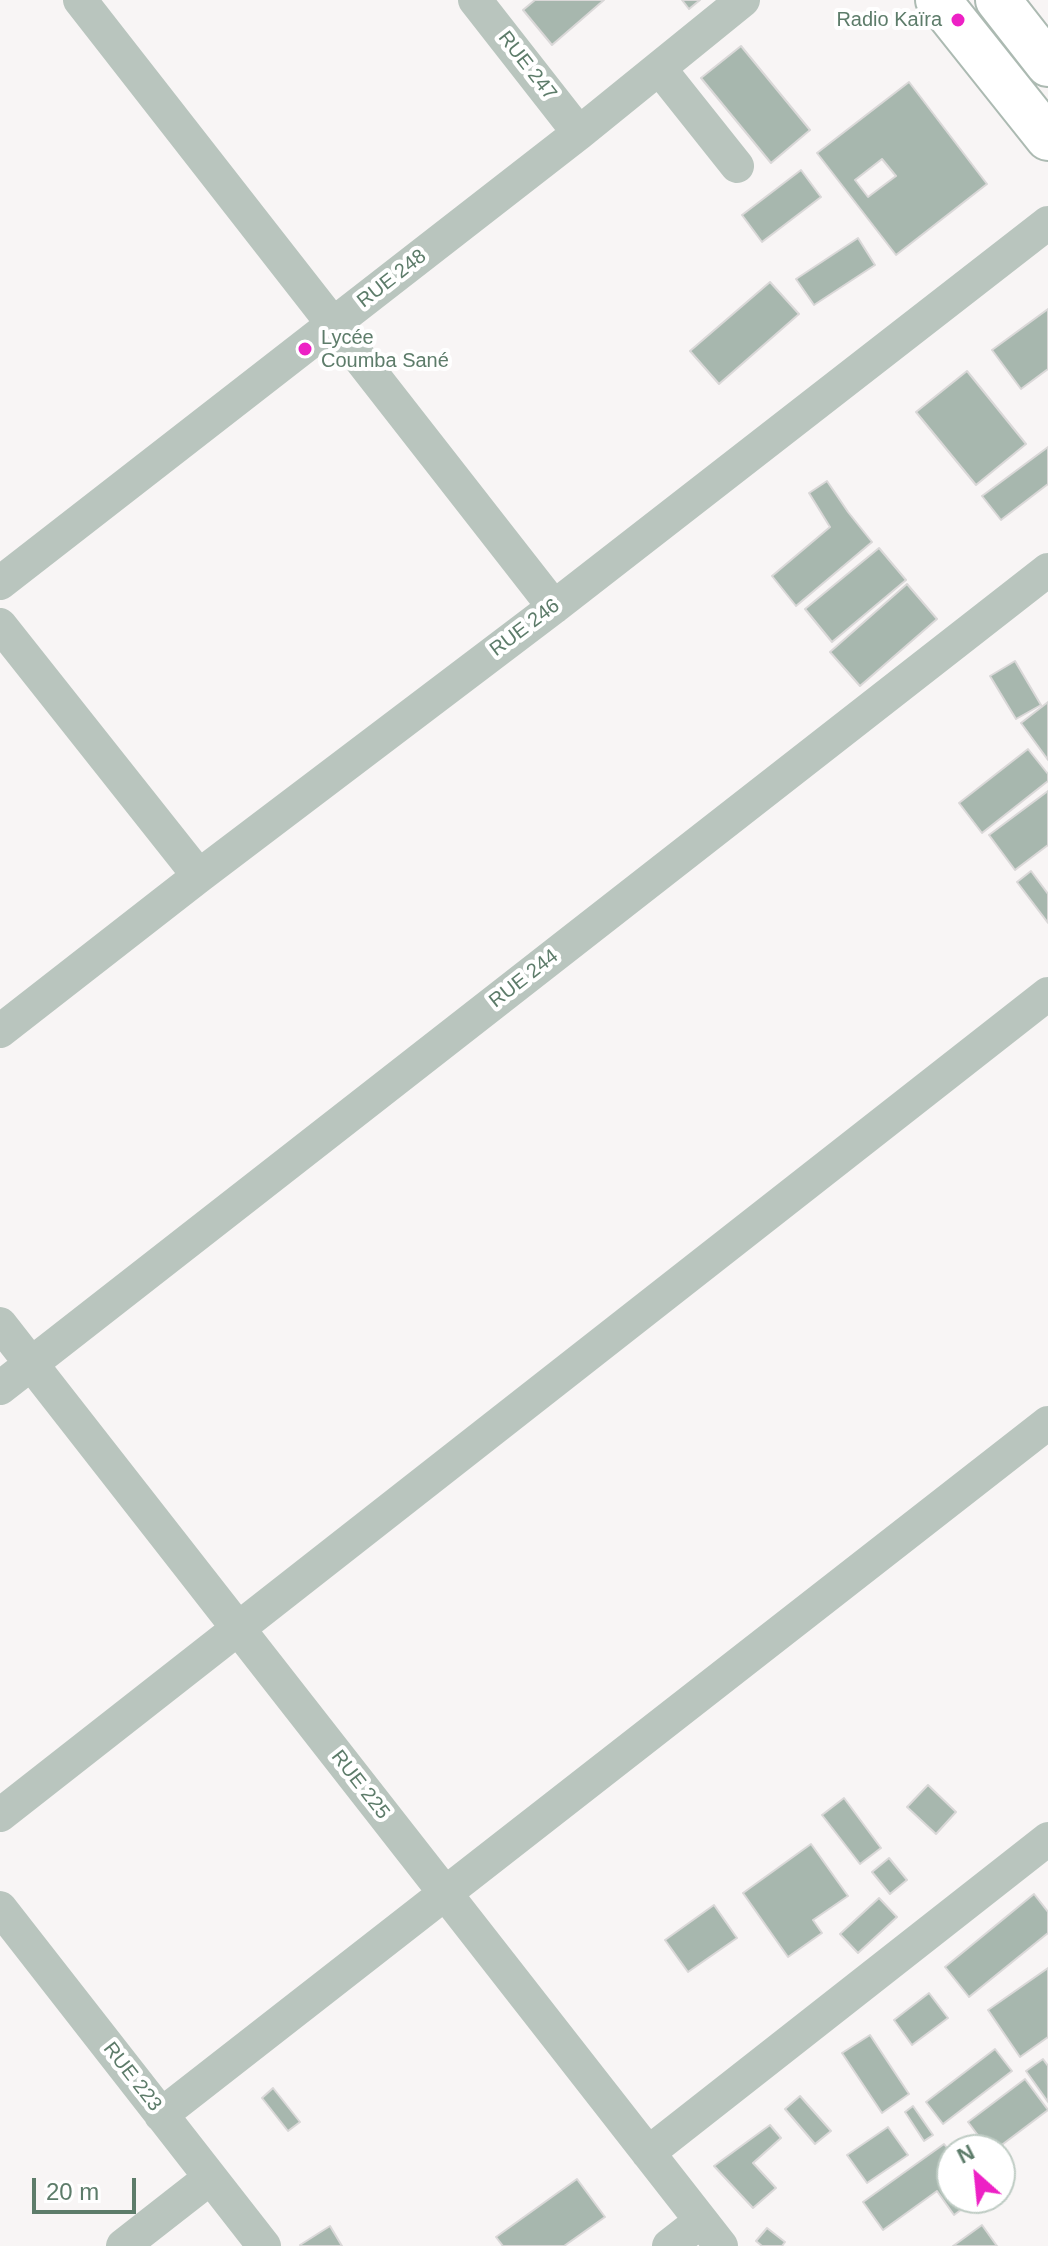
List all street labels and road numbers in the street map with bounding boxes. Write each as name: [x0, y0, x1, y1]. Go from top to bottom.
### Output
street label: RUE 247: [493, 27, 561, 105]
street label: RUE 248: [353, 245, 431, 313]
street label: RUE 246: [485, 594, 565, 662]
street label: RUE 244: [485, 945, 563, 1013]
street label: RUE 225: [326, 1746, 394, 1824]
street label: RUE 223: [98, 2038, 166, 2116]

